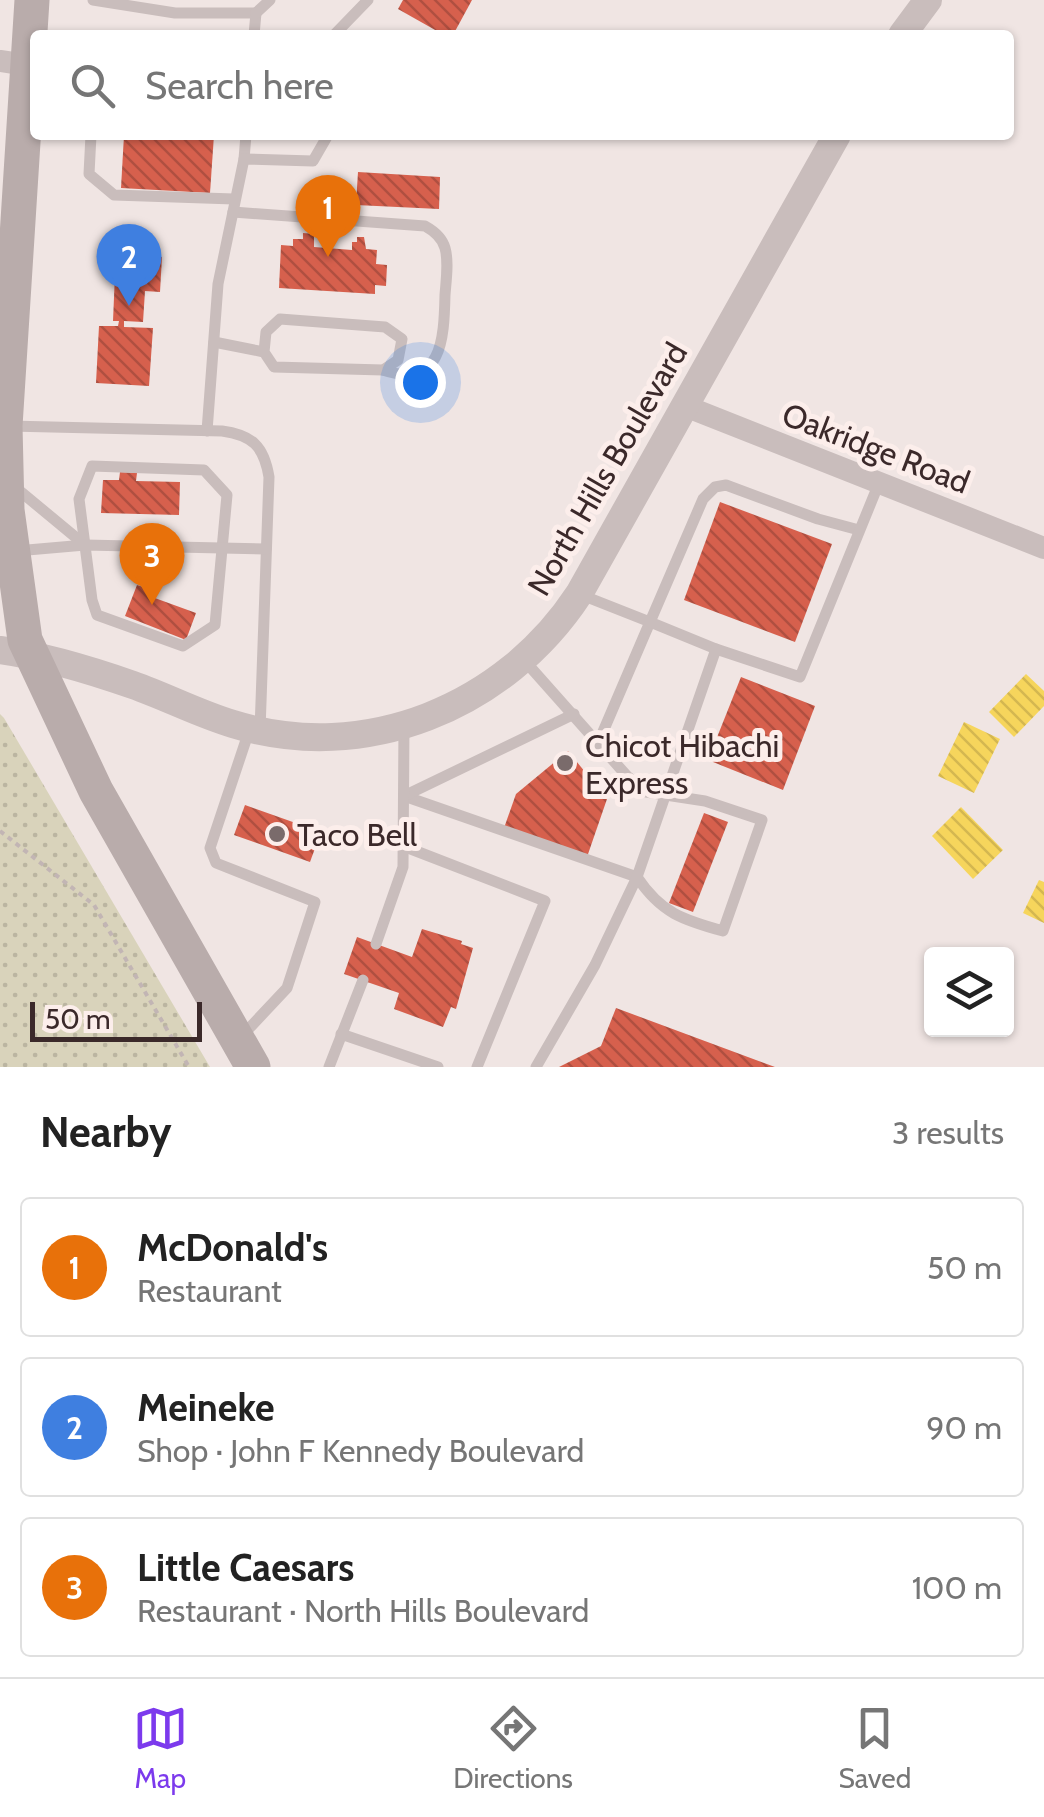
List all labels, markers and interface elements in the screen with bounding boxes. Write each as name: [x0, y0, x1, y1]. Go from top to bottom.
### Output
search box: [30, 30, 1014, 140]
icon: search: [65, 58, 120, 113]
text: Search here: [145, 62, 334, 109]
pin: 1: [296, 174, 360, 257]
pin: 2: [96, 224, 162, 306]
street label: North Hills Boulevard: [519, 336, 695, 602]
your location: [395, 357, 446, 408]
street label: Oakridge Road: [777, 394, 975, 502]
pin: 3: [120, 522, 184, 605]
place label: Chicot Hibachi Express: [585, 726, 779, 802]
marker: Chicot Hibachi Express: [554, 752, 576, 774]
place label: Taco Bell: [297, 815, 418, 854]
marker: Taco Bell: [266, 823, 288, 845]
map controls: [924, 947, 1014, 1037]
button: layers: [924, 947, 1014, 1037]
scale bar: [30, 997, 202, 1042]
text: 50 m: [45, 1002, 111, 1036]
text: Nearby: [40, 1106, 172, 1158]
text: 3 results: [892, 1113, 1004, 1152]
text: McDonald's: [137, 1224, 328, 1271]
text: 1: [69, 1248, 80, 1287]
text: 50 m: [927, 1248, 1002, 1287]
text: Restaurant: [137, 1271, 282, 1310]
text: Meineke: [137, 1384, 275, 1431]
text: 2: [66, 1408, 83, 1447]
text: 90 m: [926, 1408, 1002, 1447]
text: Shop · John F Kennedy Boulevard: [137, 1431, 584, 1470]
text: Little Caesars: [137, 1544, 354, 1591]
text: 3: [66, 1568, 83, 1607]
text: 100 m: [912, 1568, 1002, 1607]
text: Restaurant · North Hills Boulevard: [137, 1591, 589, 1630]
tab: Map: [133, 1701, 188, 1795]
tab: Directions: [453, 1701, 573, 1795]
tab: Saved: [839, 1701, 911, 1795]

